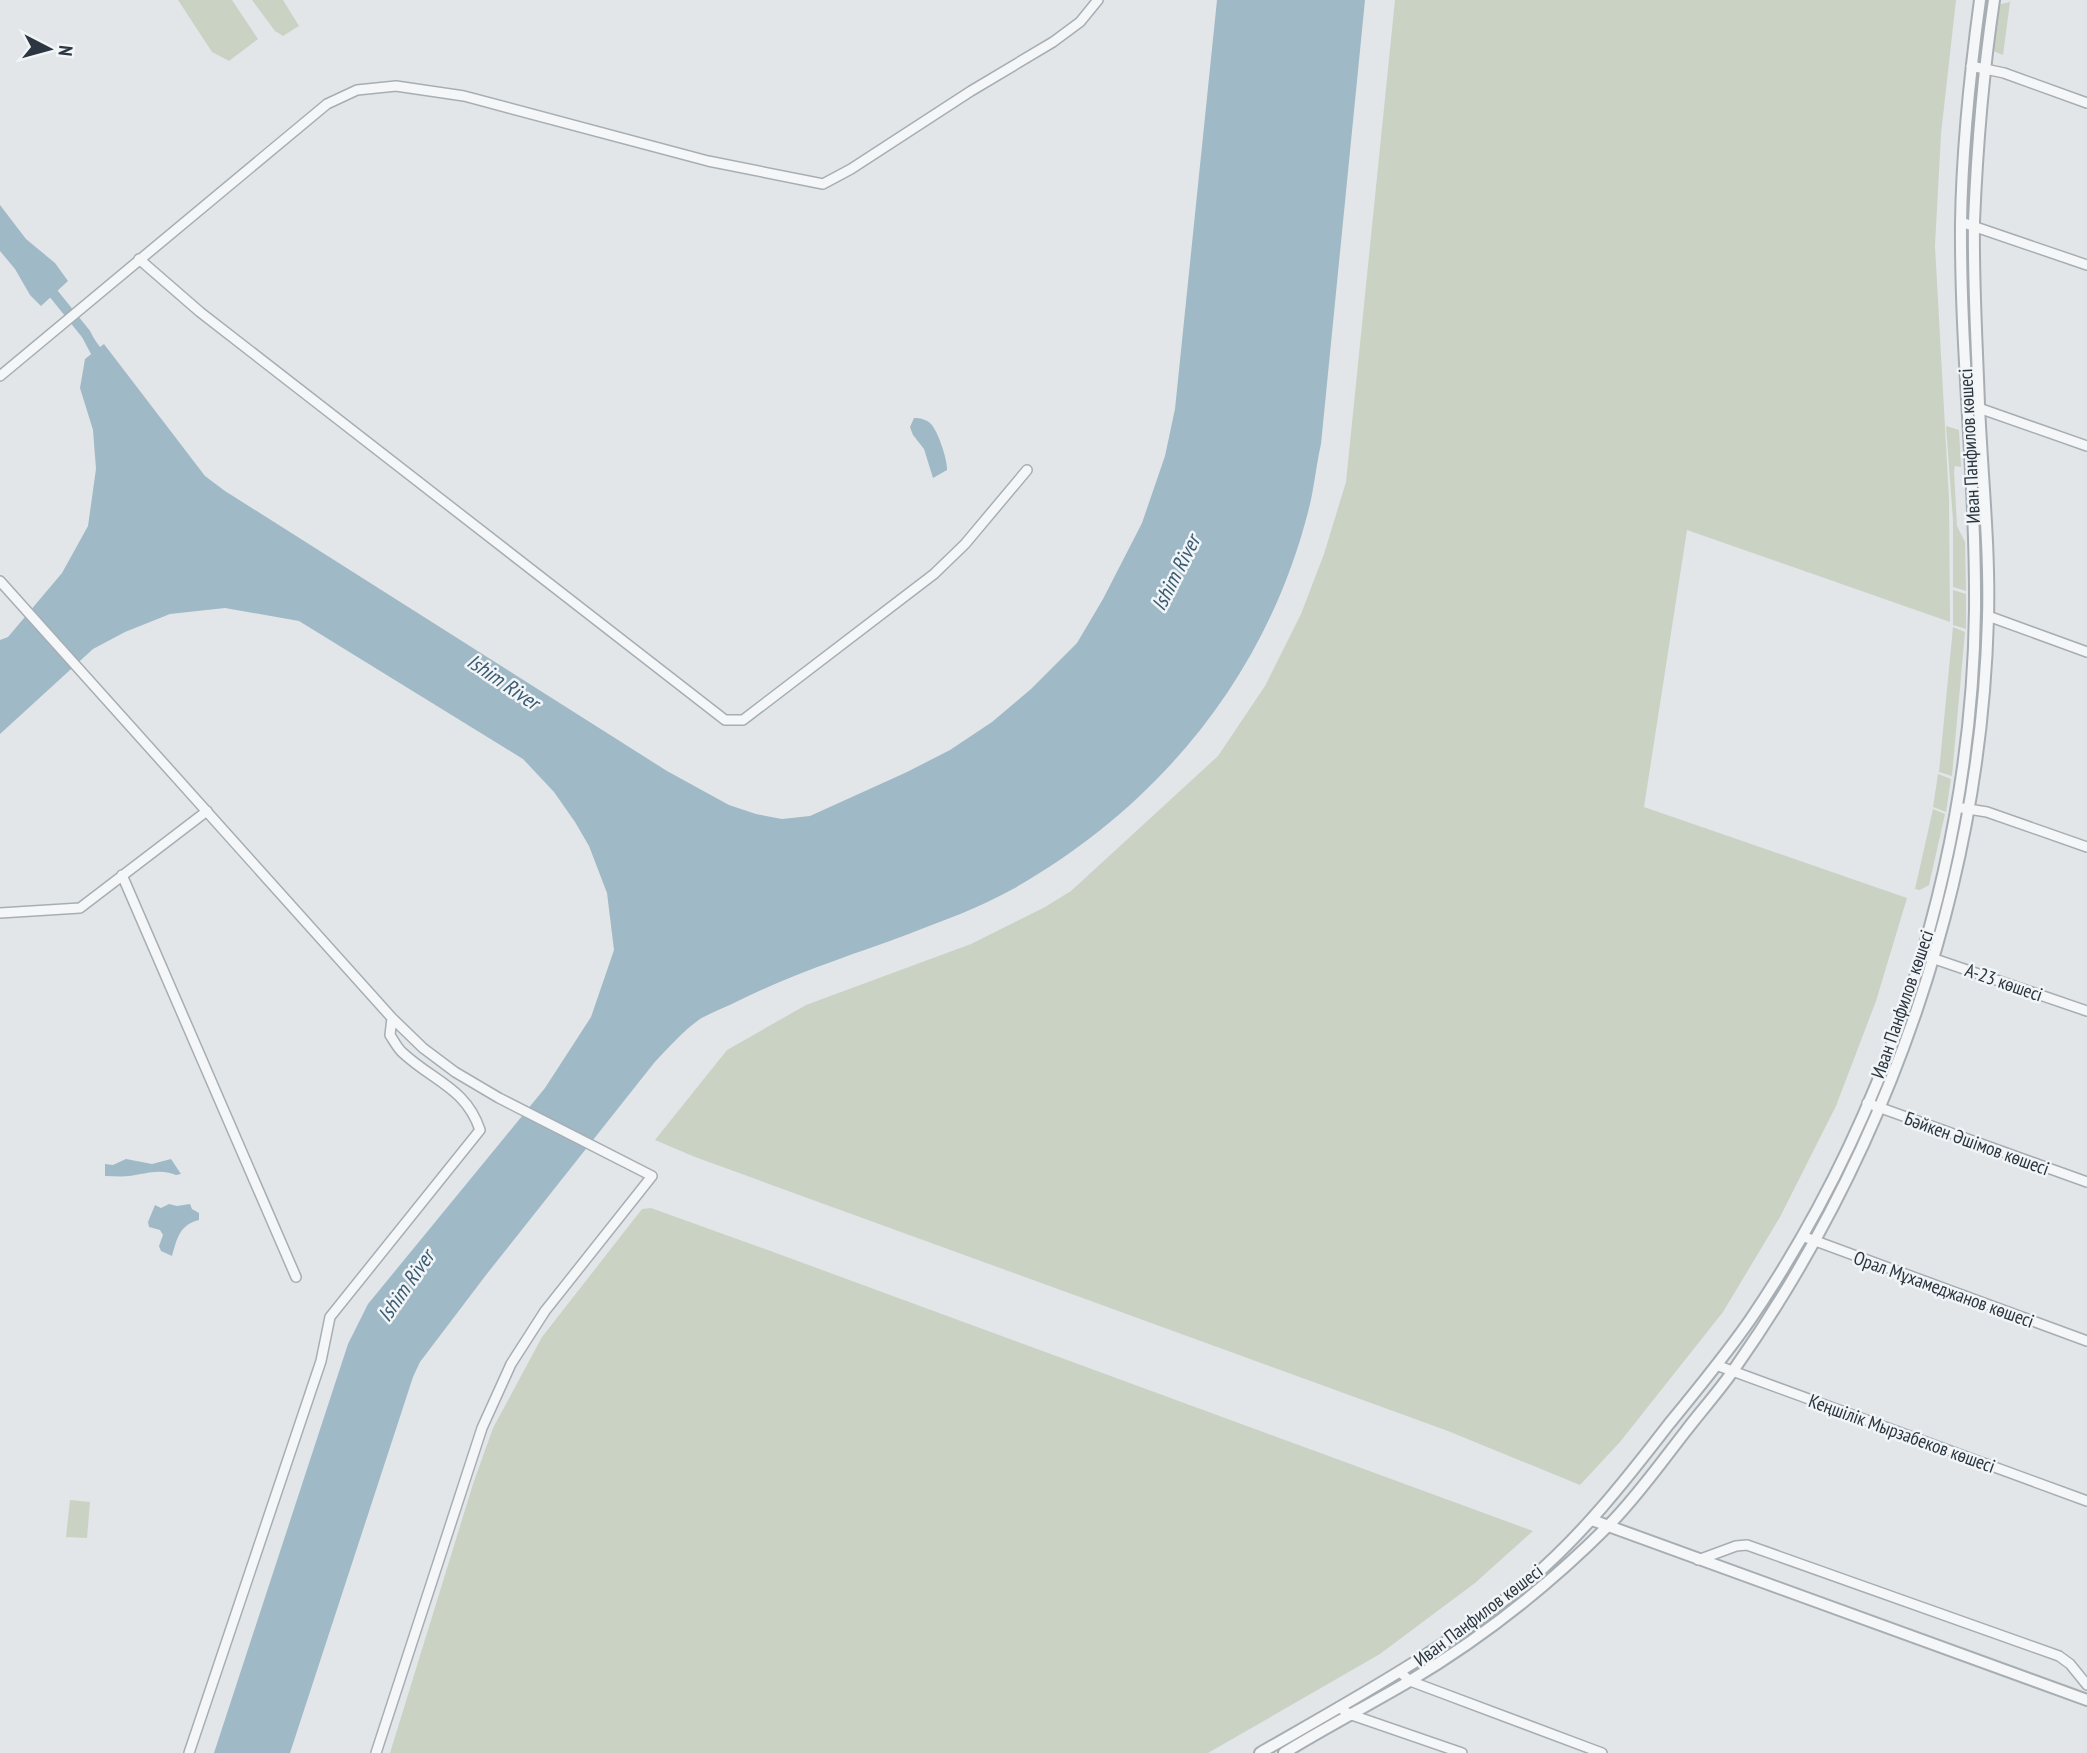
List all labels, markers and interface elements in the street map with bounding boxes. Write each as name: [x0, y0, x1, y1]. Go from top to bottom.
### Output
north arrow: [14, 14, 84, 84]
text: N: [53, 44, 78, 57]
street label: Иван Панфилов көшесі: [1953, 368, 1985, 524]
water label: Ishim River: [1145, 528, 1207, 615]
water label: Ishim River: [462, 648, 547, 717]
street label: Иван Панфилов көшесі: [1865, 927, 1939, 1081]
street label: А-23 көшесі: [1962, 958, 2046, 1006]
street label: Бәйкен Әшімов көшесі: [1901, 1106, 2053, 1180]
water label: Ishim River: [371, 1242, 442, 1327]
street label: Орал Мұхамеджанов көшесі: [1851, 1245, 2037, 1333]
street label: Кеңшілік Мырзабеков көшесі: [1805, 1388, 1999, 1478]
street label: Иван Панфилов көшесі: [1409, 1559, 1547, 1671]

